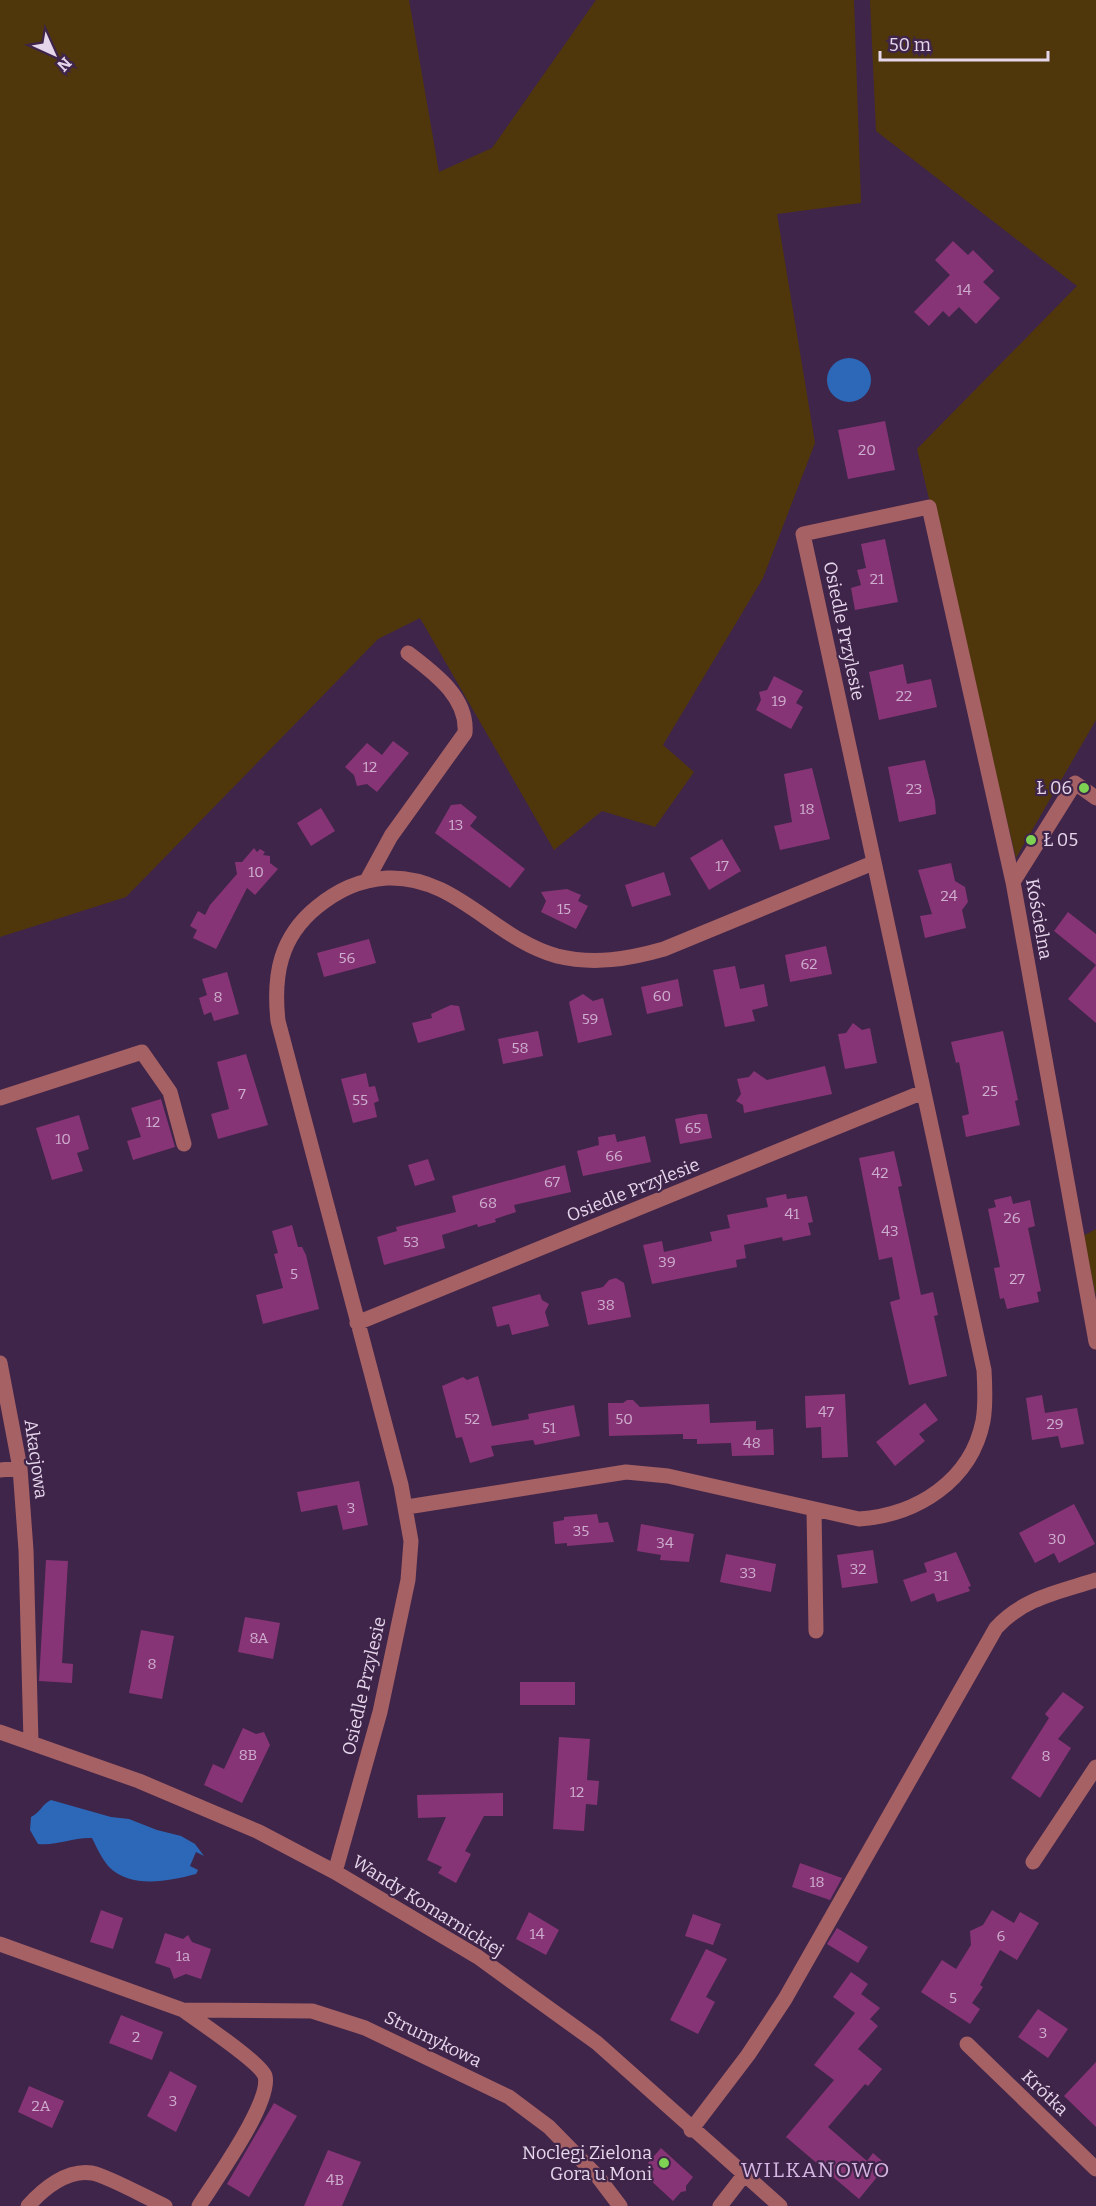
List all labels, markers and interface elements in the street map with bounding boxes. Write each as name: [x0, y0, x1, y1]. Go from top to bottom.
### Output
north arrow: [24, 24, 84, 84]
scale bar: [880, 24, 1048, 62]
text: 50 m: [889, 34, 931, 56]
text: N: [53, 53, 75, 75]
house number: 14: [957, 281, 972, 299]
house number: 20: [858, 441, 876, 459]
street label: Osiedle Przylesie: [819, 560, 869, 702]
house number: 21: [870, 570, 884, 588]
house number: 22: [896, 687, 912, 705]
house number: 19: [772, 692, 786, 710]
house number: 12: [363, 758, 377, 776]
place label: Ł 06: [1036, 777, 1072, 799]
house number: 23: [906, 780, 922, 798]
marker: Ł 06: [1077, 781, 1091, 795]
house number: 18: [799, 800, 815, 818]
house number: 13: [449, 816, 463, 834]
place label: Ł 05: [1043, 829, 1078, 851]
marker: Ł 05: [1024, 833, 1038, 847]
house number: 17: [715, 857, 729, 875]
house number: 10: [248, 863, 264, 881]
street label: Kościelna: [1021, 877, 1057, 961]
house number: 24: [941, 887, 958, 905]
house number: 15: [557, 900, 571, 918]
house number: 56: [339, 949, 356, 967]
house number: 62: [801, 955, 817, 973]
house number: 60: [653, 987, 671, 1005]
house number: 8: [213, 988, 223, 1006]
house number: 59: [582, 1010, 598, 1028]
house number: 58: [511, 1039, 529, 1057]
house number: 25: [982, 1082, 998, 1100]
house number: 7: [238, 1085, 246, 1103]
house number: 55: [352, 1091, 368, 1109]
house number: 12: [146, 1113, 160, 1131]
house number: 65: [685, 1119, 701, 1137]
house number: 10: [55, 1130, 71, 1148]
house number: 66: [605, 1147, 623, 1165]
street label: Osiedle Przylesie: [563, 1153, 703, 1227]
house number: 42: [872, 1164, 888, 1182]
house number: 67: [544, 1173, 561, 1191]
house number: 68: [479, 1194, 497, 1212]
house number: 41: [785, 1205, 799, 1223]
house number: 26: [1004, 1209, 1021, 1227]
house number: 43: [881, 1222, 899, 1240]
house number: 53: [403, 1233, 419, 1251]
house number: 39: [658, 1253, 676, 1271]
house number: 5: [290, 1265, 298, 1283]
house number: 27: [1009, 1270, 1025, 1288]
house number: 38: [597, 1296, 615, 1314]
house number: 47: [818, 1403, 835, 1421]
house number: 52: [464, 1410, 480, 1428]
house number: 50: [615, 1410, 633, 1428]
house number: 29: [1047, 1415, 1063, 1433]
street label: Akacjowa: [20, 1418, 52, 1500]
house number: 51: [542, 1419, 556, 1437]
house number: 48: [743, 1434, 761, 1452]
house number: 3: [347, 1499, 355, 1517]
house number: 35: [573, 1522, 589, 1540]
house number: 30: [1048, 1530, 1066, 1548]
house number: 34: [656, 1534, 674, 1552]
house number: 32: [850, 1560, 866, 1578]
house number: 33: [740, 1564, 756, 1582]
house number: 31: [934, 1567, 948, 1585]
street label: Osiedle Przylesie: [337, 1615, 391, 1757]
house number: 8A: [249, 1629, 269, 1647]
house number: 8: [147, 1655, 157, 1673]
house number: 8B: [239, 1746, 257, 1764]
house number: 8: [1041, 1747, 1051, 1765]
house number: 12: [570, 1783, 584, 1801]
street label: Wandy Komarnickiej: [348, 1851, 508, 1961]
house number: 18: [809, 1873, 825, 1891]
house number: 14: [530, 1925, 545, 1943]
house number: 6: [997, 1927, 1006, 1945]
house number: 1a: [176, 1947, 190, 1965]
house number: 5: [949, 1989, 957, 2007]
street label: Strumykowa: [381, 2006, 485, 2072]
house number: 3: [1039, 2024, 1047, 2042]
house number: 2: [132, 2028, 140, 2046]
street label: Krótka: [1017, 2066, 1073, 2121]
house number: 3: [169, 2092, 177, 2110]
house number: 2A: [32, 2097, 51, 2115]
place label: Noclegi Zielona Gora u Moni: [522, 2142, 652, 2185]
marker: Noclegi Zielona Gora u Moni: [657, 2156, 671, 2170]
district label: WILKANOWO: [741, 2157, 891, 2183]
house number: 4B: [326, 2171, 344, 2189]

